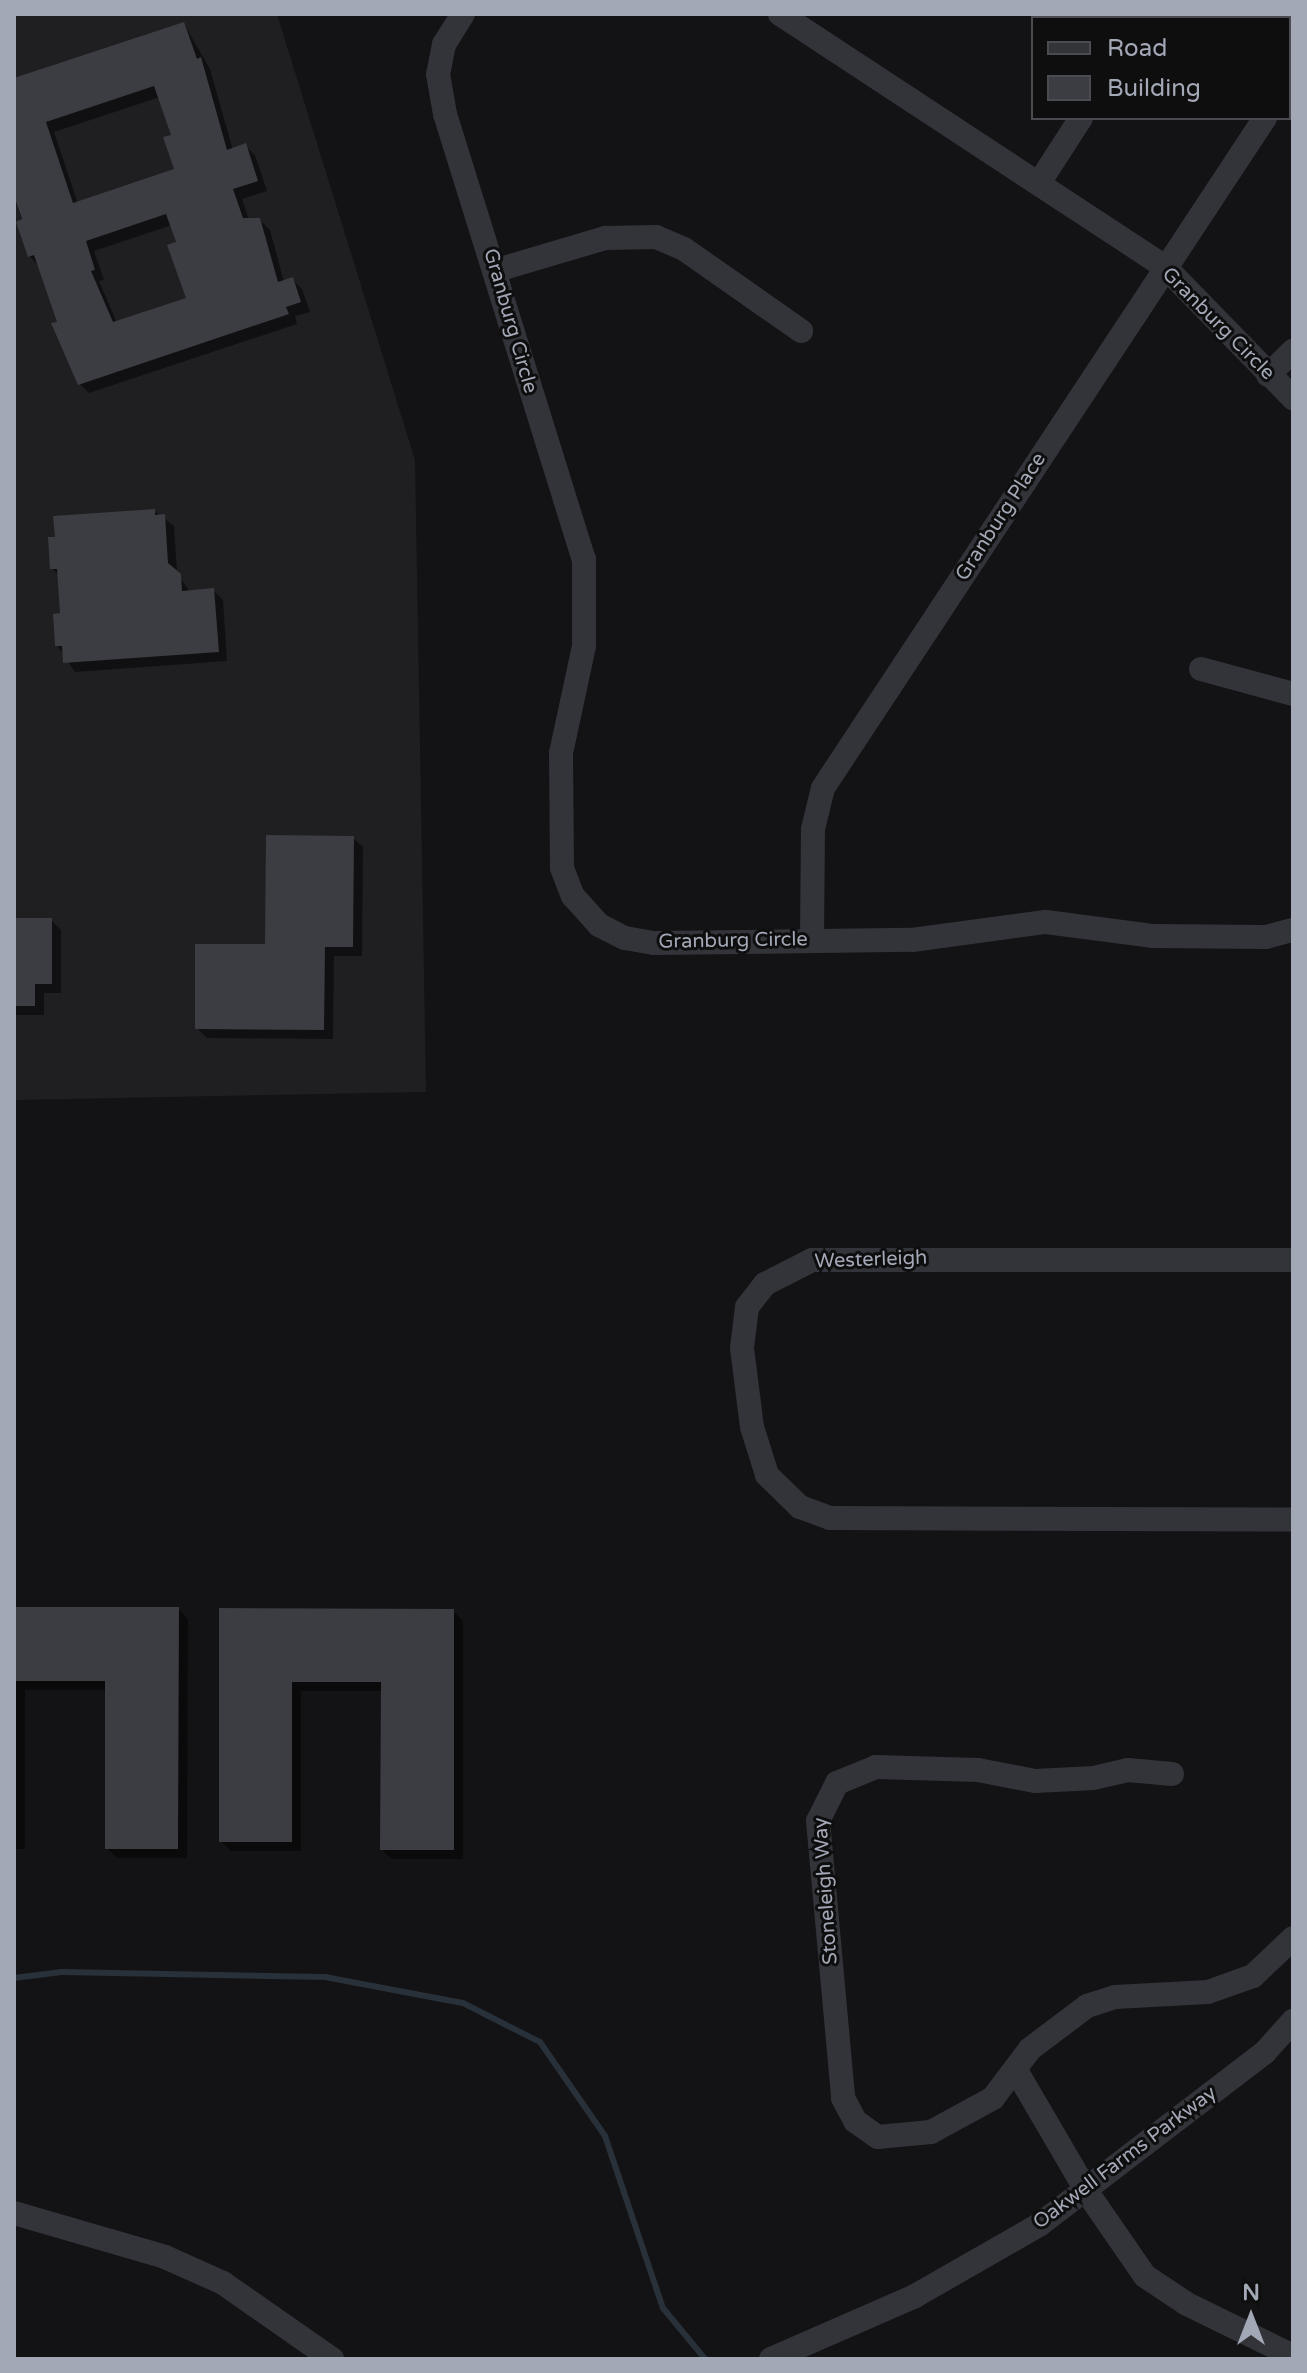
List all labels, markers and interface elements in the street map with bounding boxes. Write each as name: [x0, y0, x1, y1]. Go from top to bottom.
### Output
legend: [1031, 16, 1291, 120]
text: Road: [1107, 34, 1167, 63]
text: Building: [1107, 74, 1201, 103]
street label: Granburg Circle: [478, 246, 542, 396]
street label: Granburg Circle: [1157, 263, 1279, 385]
street label: Granburg Place: [951, 449, 1051, 585]
street label: Granburg Circle: [658, 928, 808, 954]
street label: Westerleigh: [814, 1246, 928, 1274]
street label: Stoneleigh Way: [809, 1817, 843, 1965]
street label: Oakwell Farms Parkway: [1029, 2081, 1221, 2235]
north arrow: [1211, 2277, 1291, 2357]
text: N: [1242, 2280, 1260, 2306]

